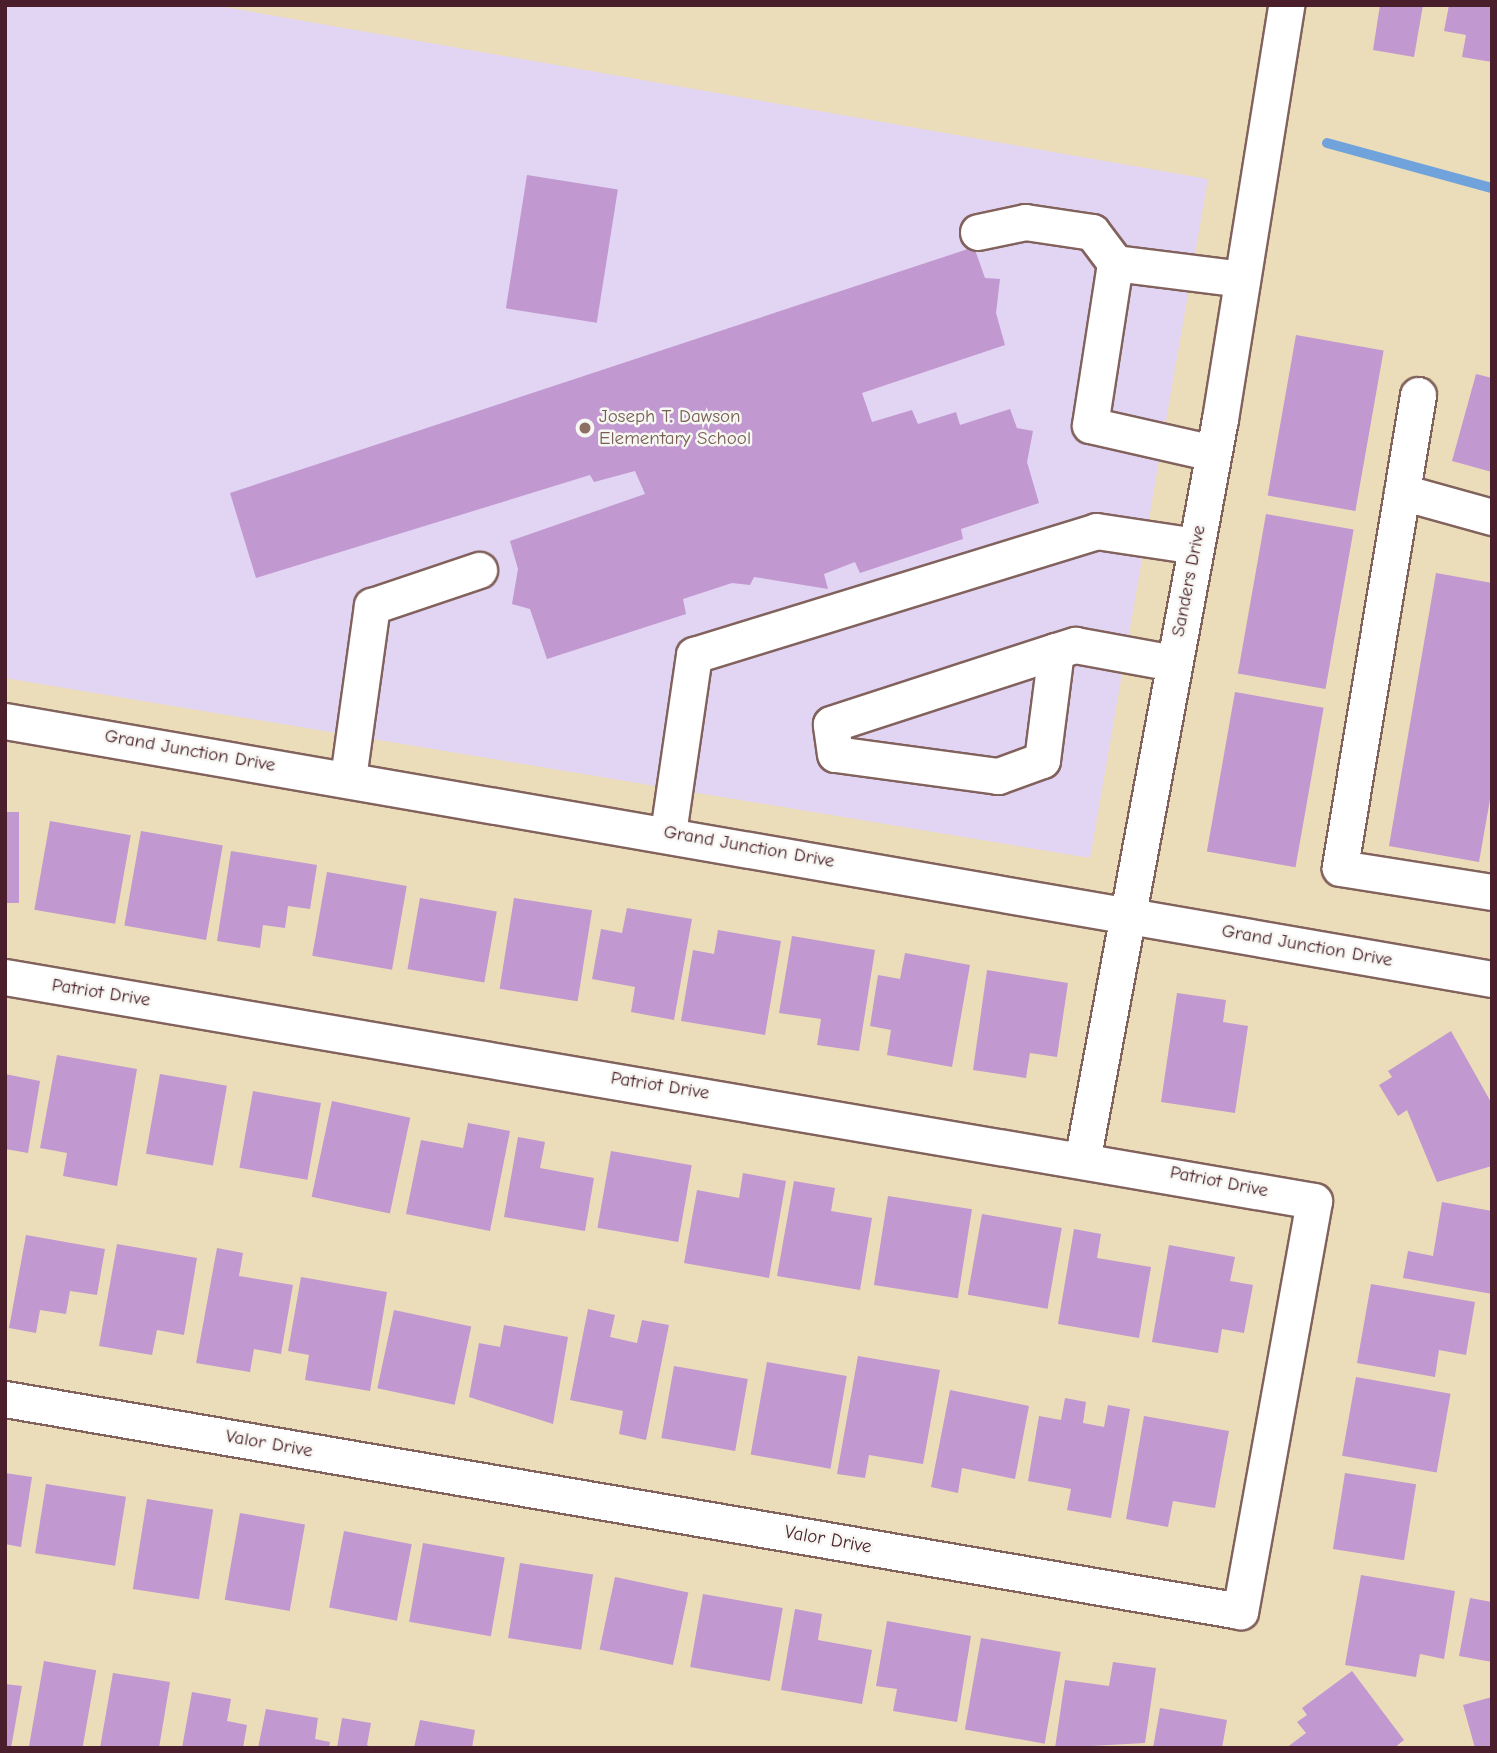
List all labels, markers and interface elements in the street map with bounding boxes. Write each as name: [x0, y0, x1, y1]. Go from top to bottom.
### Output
place label: Joseph T. Dawson Elementary School: [599, 406, 751, 450]
marker: Joseph T. Dawson Elementary School: [577, 420, 593, 436]
street label: Sanders Drive: [1167, 523, 1211, 639]
street label: Grand Junction Drive: [103, 725, 277, 777]
street label: Grand Junction Drive: [662, 821, 836, 873]
street label: Grand Junction Drive: [1220, 920, 1394, 972]
street label: Patriot Drive: [50, 974, 152, 1012]
street label: Patriot Drive: [609, 1067, 711, 1105]
street label: Patriot Drive: [1168, 1161, 1270, 1203]
street label: Valor Drive: [224, 1425, 314, 1463]
street label: Valor Drive: [783, 1521, 873, 1559]

